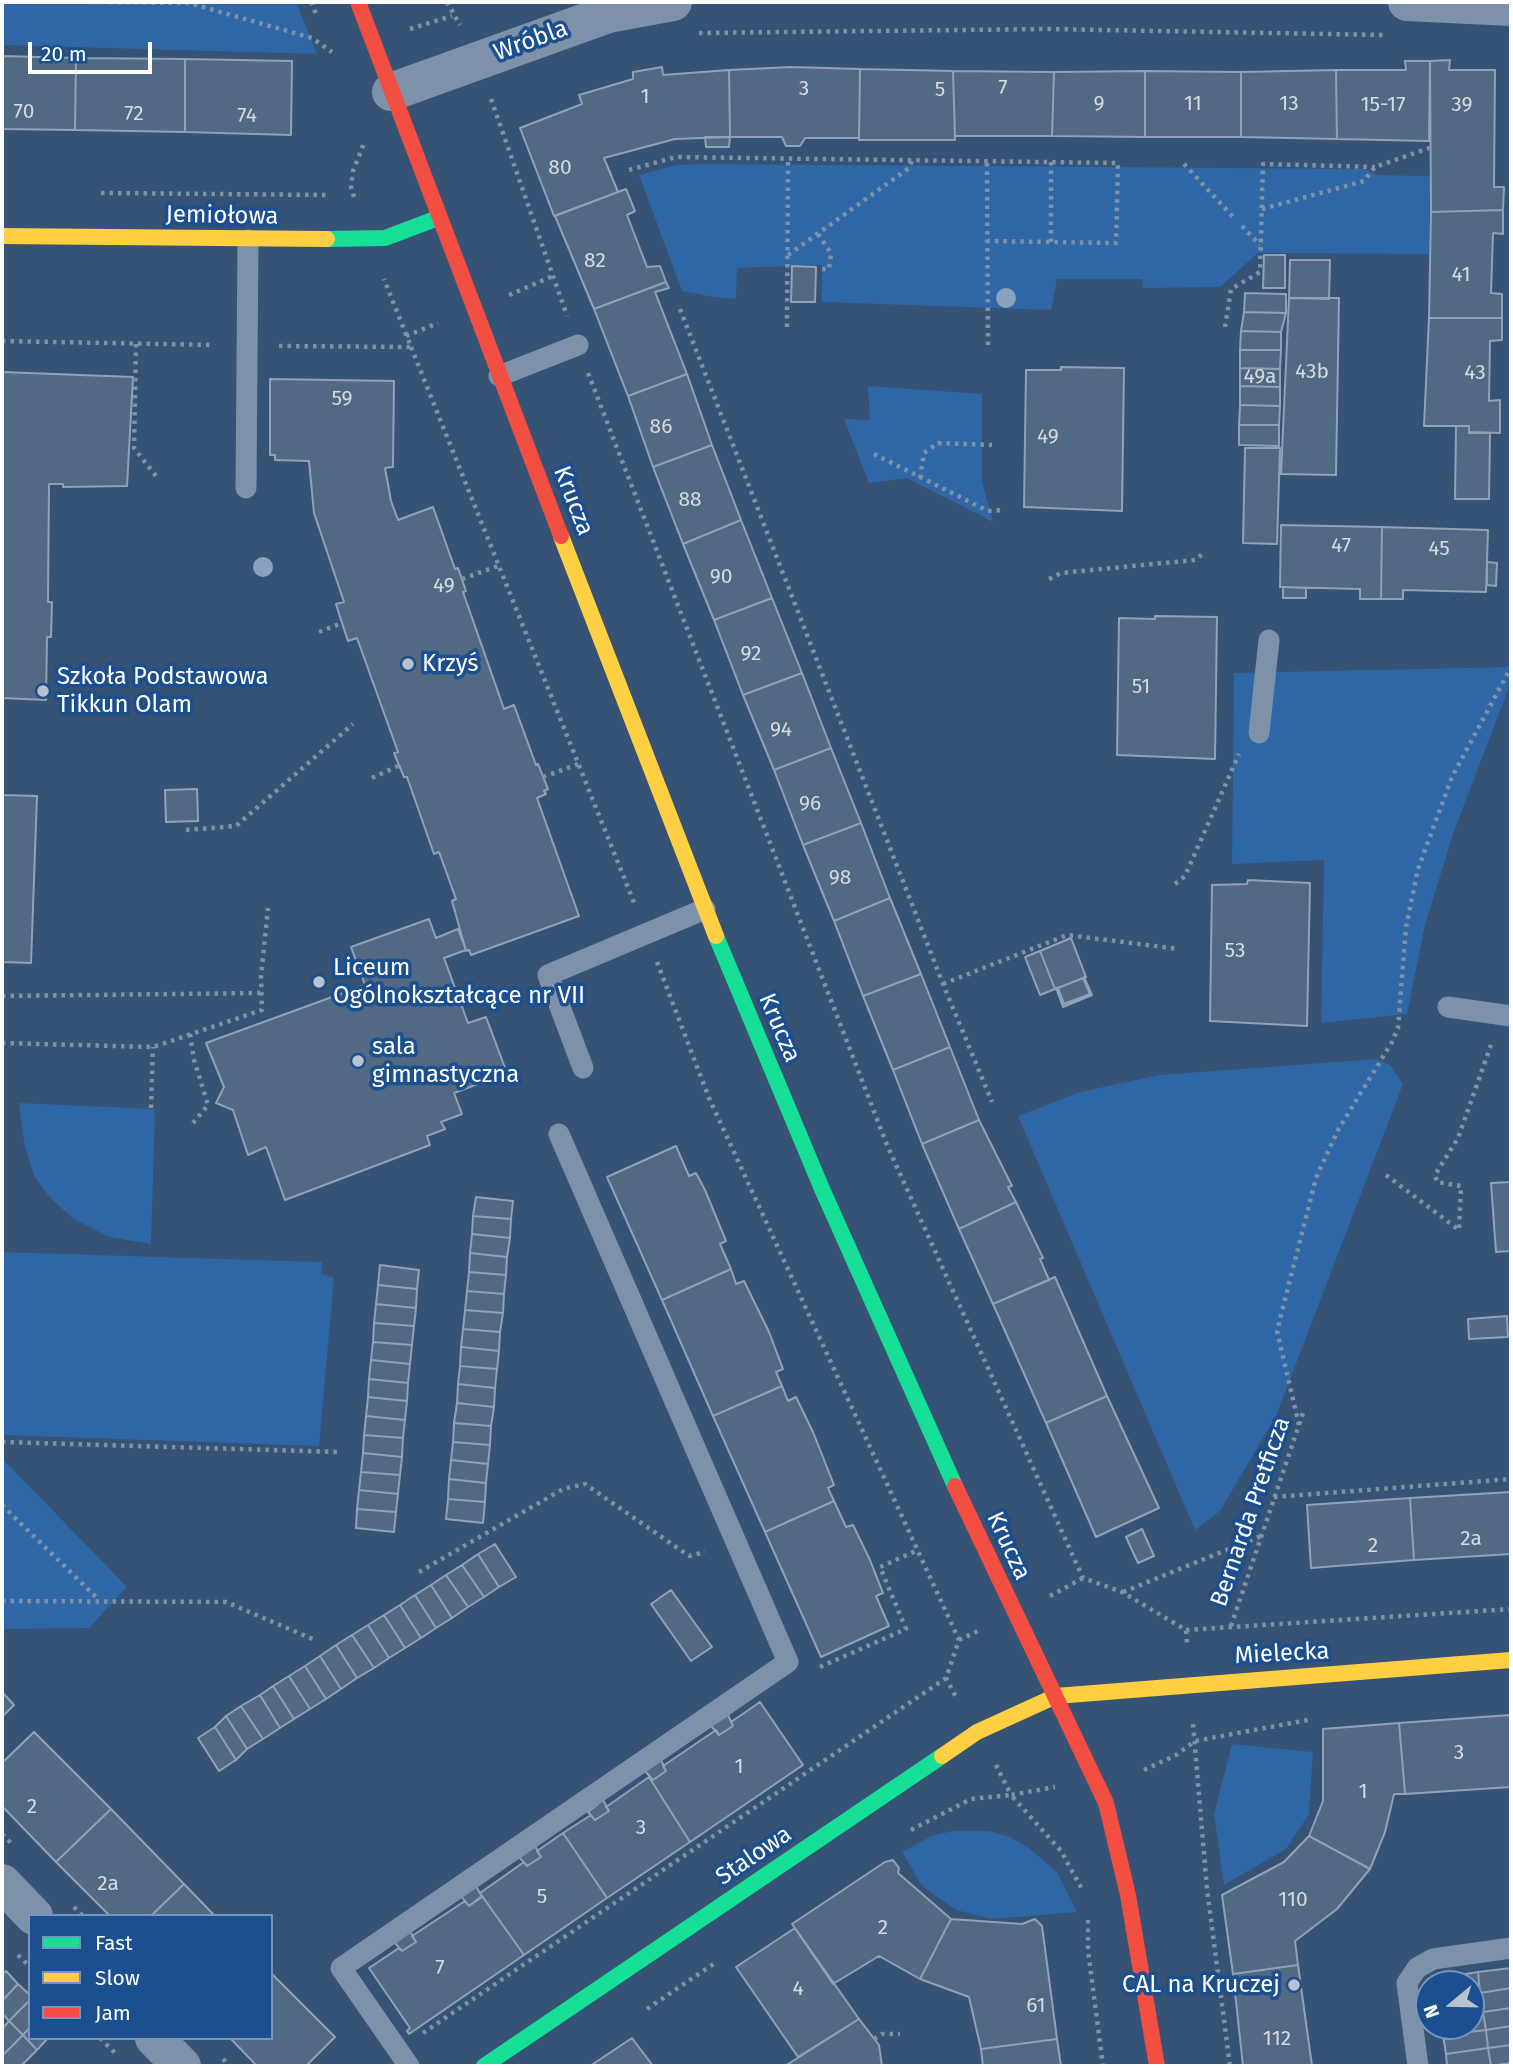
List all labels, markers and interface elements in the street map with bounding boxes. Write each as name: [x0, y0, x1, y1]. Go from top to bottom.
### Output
street label: Wróbla: [490, 14, 572, 68]
scale bar: [32, 28, 156, 72]
text: 20 m: [41, 41, 87, 67]
house number: 7: [998, 75, 1008, 101]
house number: 3: [799, 76, 809, 102]
house number: 5: [935, 77, 945, 103]
house number: 1: [640, 84, 650, 110]
house number: 9: [1093, 91, 1105, 117]
house number: 11: [1184, 91, 1202, 117]
house number: 13: [1279, 91, 1299, 117]
house number: 15-17: [1360, 92, 1406, 118]
house number: 39: [1451, 92, 1473, 118]
house number: 70: [14, 99, 34, 125]
house number: 72: [124, 101, 144, 127]
house number: 74: [237, 103, 257, 129]
house number: 80: [548, 155, 572, 181]
street label: Jemiołowa: [165, 201, 279, 231]
house number: 82: [584, 248, 606, 274]
house number: 41: [1451, 262, 1471, 288]
house number: 43b: [1295, 359, 1329, 385]
house number: 43: [1464, 360, 1486, 386]
house number: 49a: [1244, 364, 1276, 390]
house number: 59: [331, 386, 353, 412]
house number: 86: [650, 414, 672, 440]
house number: 49: [1037, 424, 1059, 450]
street label: Krucza: [547, 462, 599, 540]
house number: 88: [678, 487, 702, 513]
house number: 47: [1331, 533, 1351, 559]
house number: 45: [1428, 536, 1450, 562]
house number: 90: [710, 564, 732, 590]
house number: 49: [433, 573, 455, 599]
house number: 92: [741, 641, 761, 667]
place label: Krzyś: [422, 650, 478, 678]
marker: Krzyś: [400, 656, 416, 672]
place label: Szkoła Podstawowa Tikkun Olam: [57, 663, 268, 719]
house number: 51: [1132, 674, 1150, 700]
marker: Szkoła Podstawowa Tikkun Olam: [35, 683, 51, 699]
house number: 94: [770, 717, 792, 743]
house number: 96: [799, 791, 821, 817]
house number: 98: [829, 865, 851, 891]
house number: 53: [1225, 938, 1245, 964]
place label: Liceum Ogólnokształcące nr VII: [333, 954, 585, 1010]
marker: Liceum Ogólnokształcące nr VII: [311, 974, 327, 990]
street label: Krucza: [752, 989, 806, 1067]
place label: sala gimnastyczna: [372, 1033, 519, 1089]
marker: sala gimnastyczna: [350, 1053, 366, 1069]
street label: Bernarda Pretficza: [1205, 1413, 1297, 1611]
street label: Krucza: [980, 1507, 1036, 1585]
house number: 2a: [1460, 1526, 1482, 1552]
house number: 2: [1368, 1533, 1378, 1559]
street label: Mielecka: [1234, 1637, 1330, 1671]
house number: 3: [1454, 1740, 1464, 1766]
house number: 1: [734, 1754, 744, 1780]
house number: 1: [1358, 1779, 1368, 1805]
house number: 2: [27, 1794, 37, 1820]
house number: 3: [636, 1815, 646, 1841]
street label: Stalowa: [711, 1820, 797, 1892]
house number: 2a: [97, 1871, 119, 1897]
house number: 5: [537, 1884, 547, 1910]
house number: 110: [1278, 1887, 1308, 1913]
legend: [28, 1914, 273, 2040]
house number: 2: [878, 1915, 888, 1941]
text: Fast: [95, 1930, 133, 1956]
house number: 7: [435, 1955, 445, 1981]
text: Slow: [95, 1965, 140, 1991]
north arrow: [1415, 1970, 1485, 2040]
place label: CAL na Kruczej: [1122, 1971, 1280, 1999]
house number: 4: [792, 1976, 804, 2002]
marker: CAL na Kruczej: [1286, 1977, 1302, 1993]
house number: 61: [1026, 1993, 1046, 2019]
text: Jam: [95, 2000, 131, 2026]
text: N: [1419, 2002, 1444, 2021]
house number: 112: [1263, 2026, 1291, 2052]

